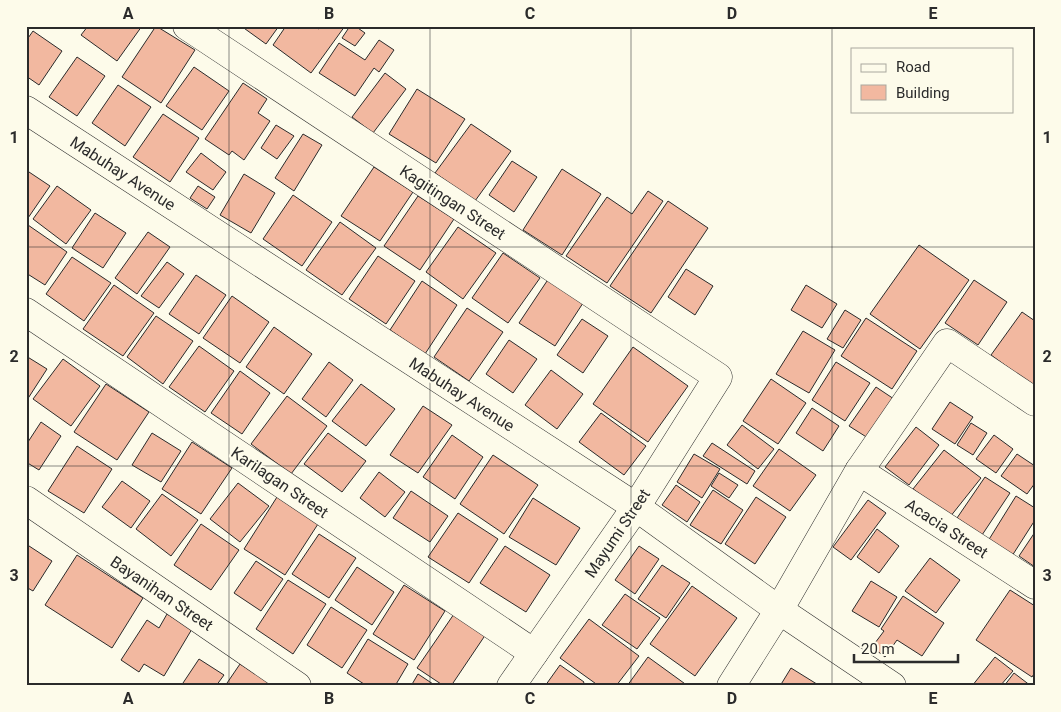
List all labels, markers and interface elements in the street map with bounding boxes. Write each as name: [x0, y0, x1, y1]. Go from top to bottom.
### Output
text: A: [123, 4, 134, 23]
text: B: [324, 4, 334, 23]
text: C: [525, 4, 535, 23]
text: D: [727, 4, 737, 23]
text: E: [929, 4, 938, 23]
legend: [851, 48, 1014, 112]
text: Road: [896, 58, 930, 76]
text: Building: [896, 84, 950, 102]
text: 1: [9, 128, 19, 147]
text: 1: [1042, 128, 1052, 147]
street label: Mabuhay Avenue: [67, 132, 179, 215]
street label: Kagitingan Street: [396, 161, 509, 244]
text: 2: [9, 347, 19, 366]
text: 2: [1042, 347, 1052, 366]
street label: Mabuhay Avenue: [406, 353, 518, 436]
street label: Karilagan Street: [227, 443, 332, 522]
street label: Mayumi Street: [581, 485, 654, 581]
street label: Acacia Street: [902, 495, 992, 562]
street label: Bayanihan Street: [107, 552, 217, 635]
text: 3: [9, 566, 19, 585]
text: 3: [1042, 566, 1052, 585]
scale bar: [854, 632, 957, 664]
text: 20 m: [861, 640, 895, 658]
text: A: [123, 689, 134, 708]
text: B: [324, 689, 334, 708]
text: C: [525, 689, 535, 708]
text: D: [727, 689, 737, 708]
text: E: [929, 689, 938, 708]

